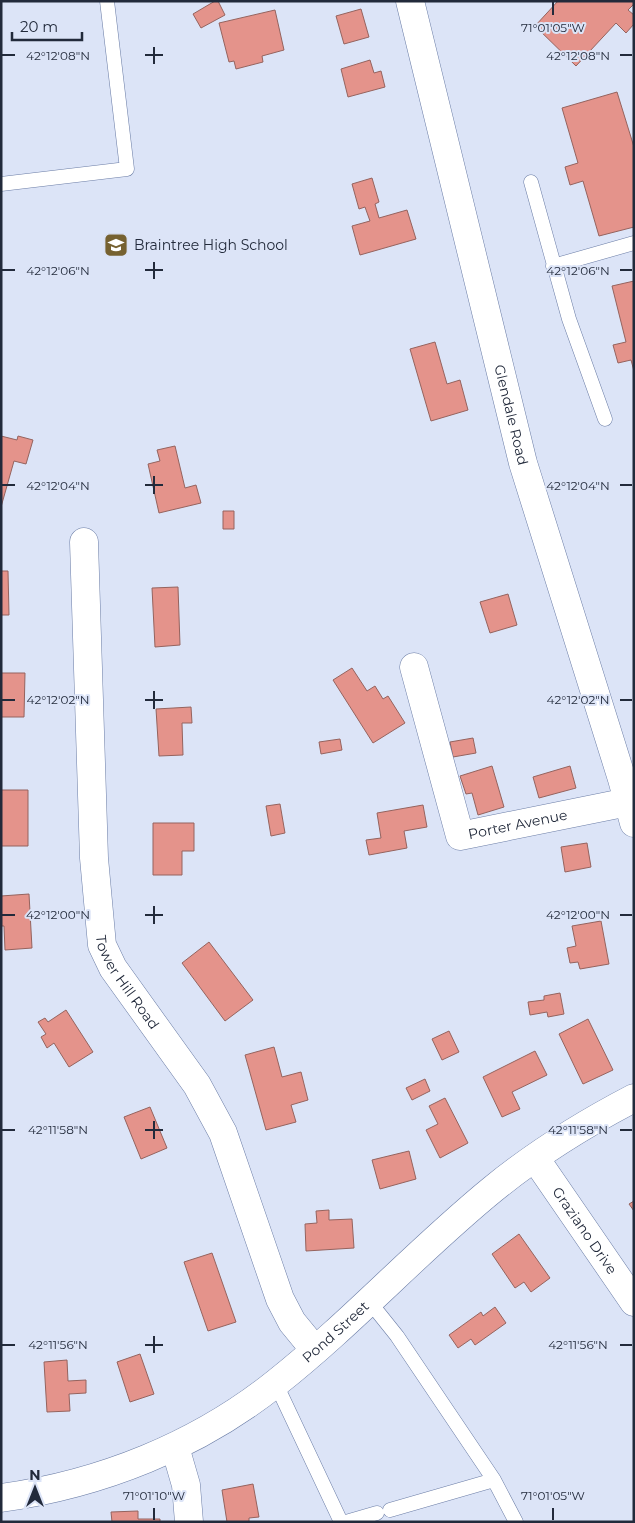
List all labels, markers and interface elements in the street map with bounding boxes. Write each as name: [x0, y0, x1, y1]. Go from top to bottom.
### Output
scale bar: [12, 10, 82, 42]
text: 20 m: [20, 17, 58, 36]
text: 71°01'05"W: [521, 20, 585, 35]
text: 42°12'08"N: [26, 48, 90, 63]
text: 42°12'08"N: [546, 48, 610, 63]
school or university icon: Braintree High School: [103, 232, 129, 258]
place label: Braintree High School: [134, 236, 288, 254]
text: 42°12'06"N: [26, 263, 90, 278]
text: 42°12'06"N: [546, 263, 610, 278]
street label: Glendale Road: [490, 363, 532, 467]
text: 42°12'04"N: [26, 478, 90, 493]
text: 42°12'04"N: [546, 478, 610, 493]
text: 42°12'02"N: [27, 692, 89, 707]
text: 42°12'02"N: [547, 692, 609, 707]
street label: Porter Avenue: [467, 806, 569, 843]
text: 42°12'00"N: [26, 907, 90, 922]
text: 42°12'00"N: [546, 907, 610, 922]
street label: Tower Hill Road: [92, 934, 163, 1033]
text: 42°11'58"N: [28, 1122, 88, 1137]
text: 42°11'58"N: [548, 1122, 608, 1137]
street label: Graziano Drive: [549, 1183, 621, 1278]
street label: Pond Street: [298, 1297, 373, 1367]
text: 42°11'56"N: [28, 1337, 88, 1352]
text: 42°11'56"N: [548, 1337, 608, 1352]
north arrow: [10, 1463, 60, 1513]
text: N: [29, 1466, 41, 1484]
text: 71°01'10"W: [123, 1488, 185, 1503]
text: 71°01'05"W: [521, 1488, 585, 1503]

